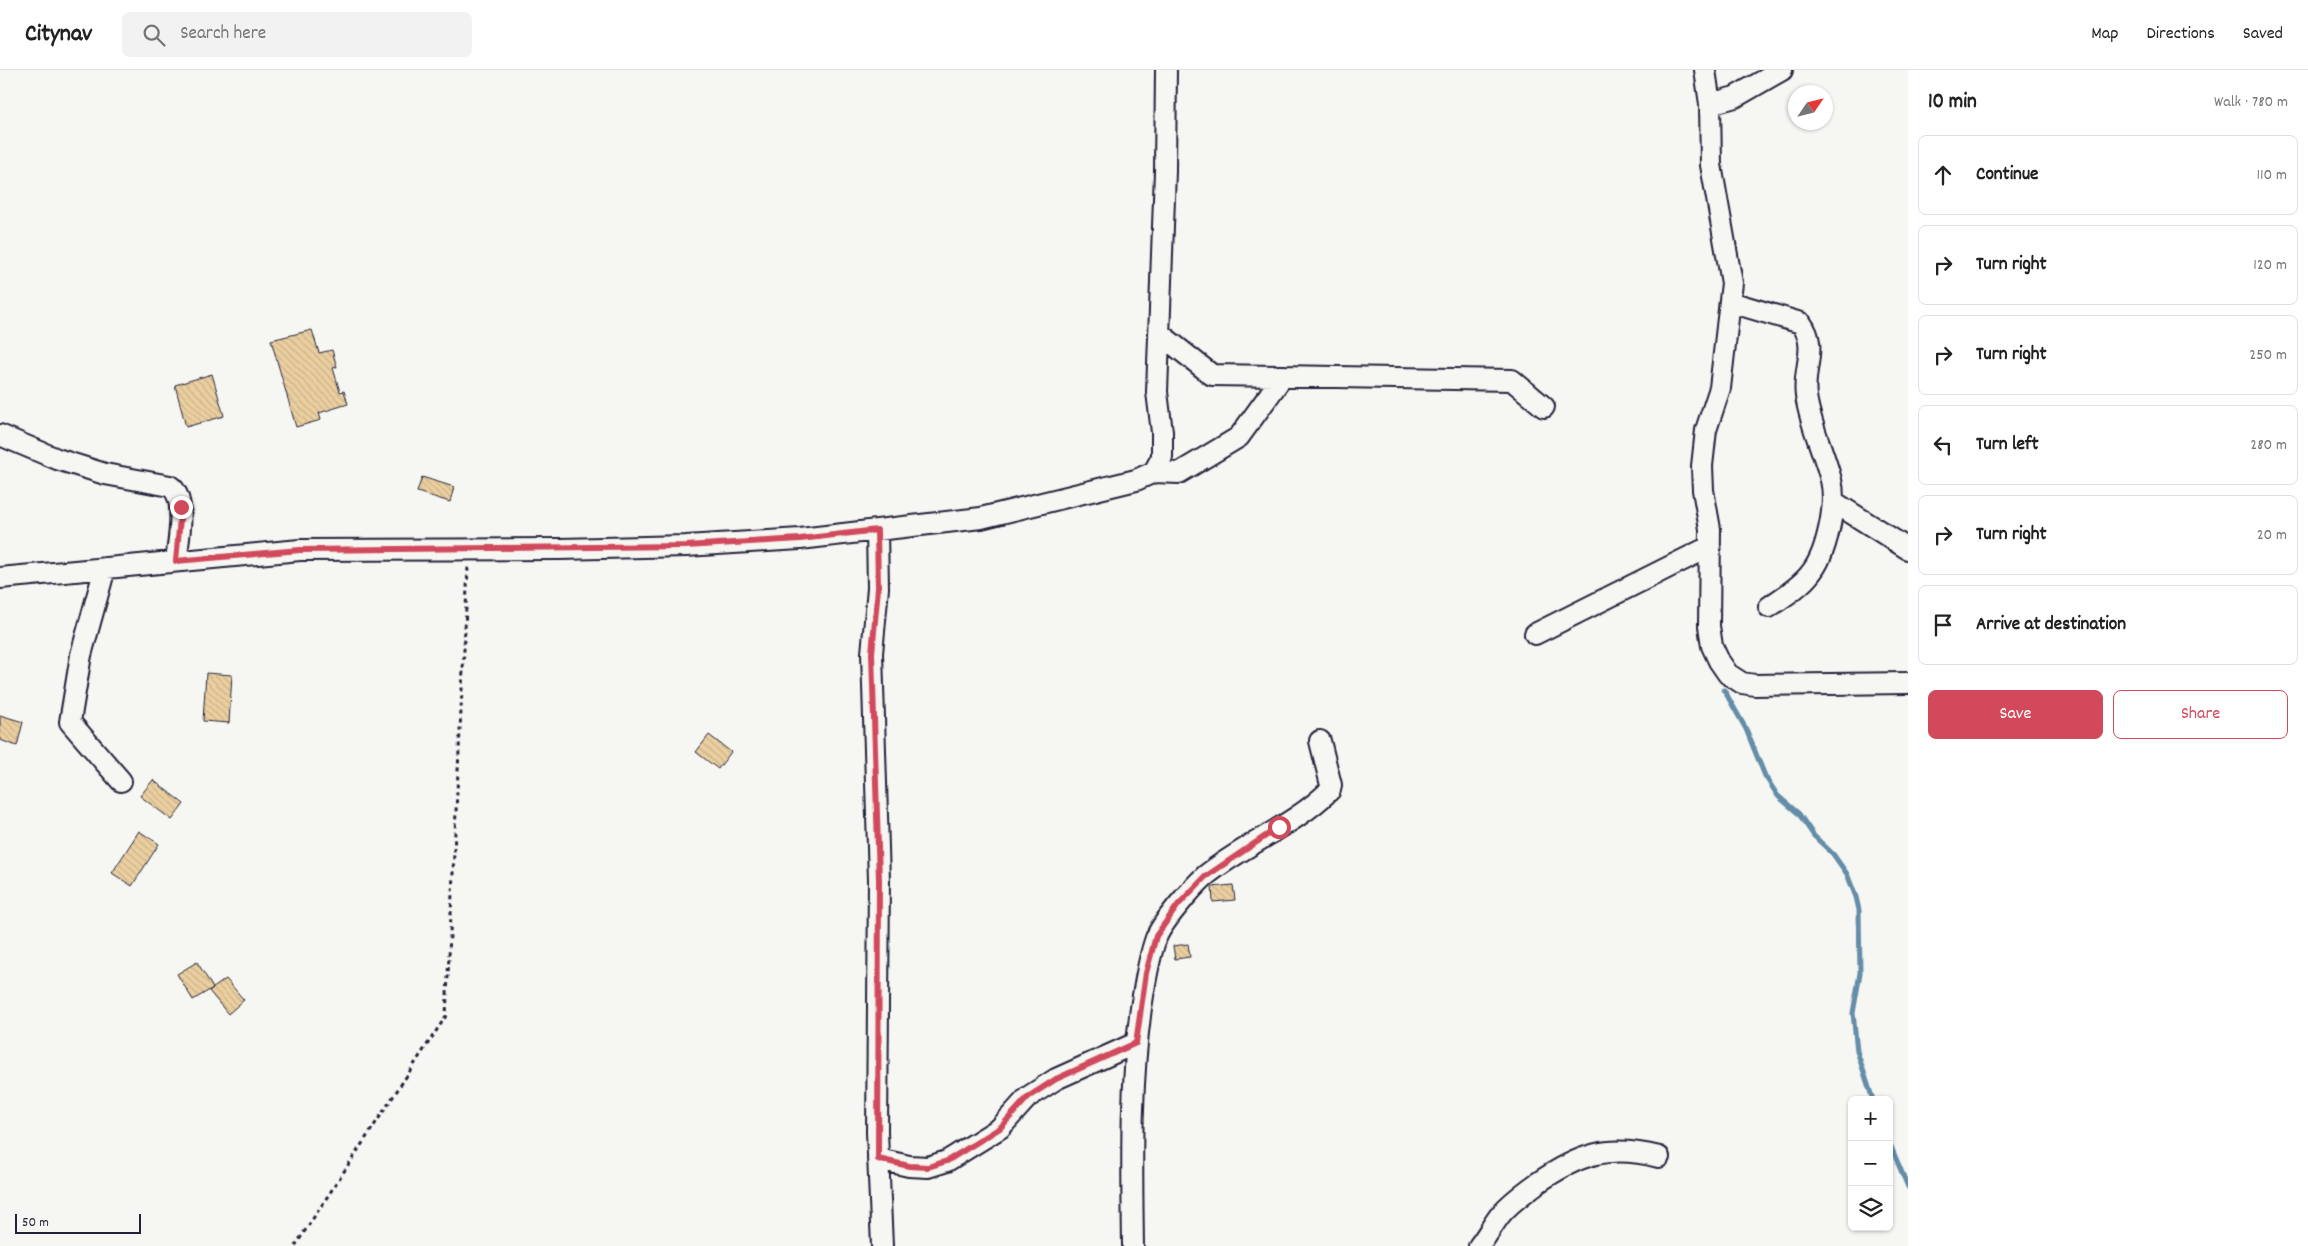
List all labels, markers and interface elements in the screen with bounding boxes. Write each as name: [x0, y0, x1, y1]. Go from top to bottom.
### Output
search box: [122, 12, 472, 57]
text: Citynav: [25, 18, 92, 52]
icon: search: [140, 21, 168, 49]
text: Search here: [180, 21, 266, 48]
text: Map: [2091, 22, 2118, 47]
text: Directions: [2146, 22, 2215, 47]
text: Saved: [2243, 22, 2283, 47]
north arrow: [1788, 85, 1833, 130]
text: 10 min: [1928, 88, 1977, 118]
text: Walk · 780 m: [2214, 91, 2288, 114]
icon: ahead: [1929, 161, 1957, 189]
text: Continue: [1976, 162, 2038, 189]
text: 110 m: [2257, 164, 2287, 187]
icon: right: [1929, 251, 1957, 279]
text: Turn right: [1976, 252, 2047, 279]
text: 120 m: [2253, 254, 2287, 277]
icon: right: [1929, 341, 1957, 369]
text: Turn right: [1976, 342, 2047, 369]
text: 250 m: [2249, 344, 2287, 367]
icon: left: [1929, 431, 1957, 459]
text: Turn left: [1976, 432, 2039, 459]
text: 280 m: [2250, 434, 2287, 457]
route end: [170, 496, 193, 519]
icon: right: [1929, 521, 1957, 549]
text: Turn right: [1976, 522, 2047, 549]
text: 20 m: [2257, 524, 2287, 547]
icon: arrive: [1929, 611, 1957, 639]
text: Arrive at destination: [1976, 612, 2126, 639]
button: Save: [1928, 690, 2103, 739]
button: Share: [2113, 690, 2288, 739]
route start: [1268, 816, 1291, 839]
map controls: [1848, 1096, 1893, 1231]
button: +: [1848, 1096, 1893, 1141]
button: −: [1848, 1141, 1893, 1186]
button: layers: [1848, 1186, 1893, 1231]
scale bar: [15, 1211, 141, 1234]
text: 50 m: [22, 1213, 49, 1233]

